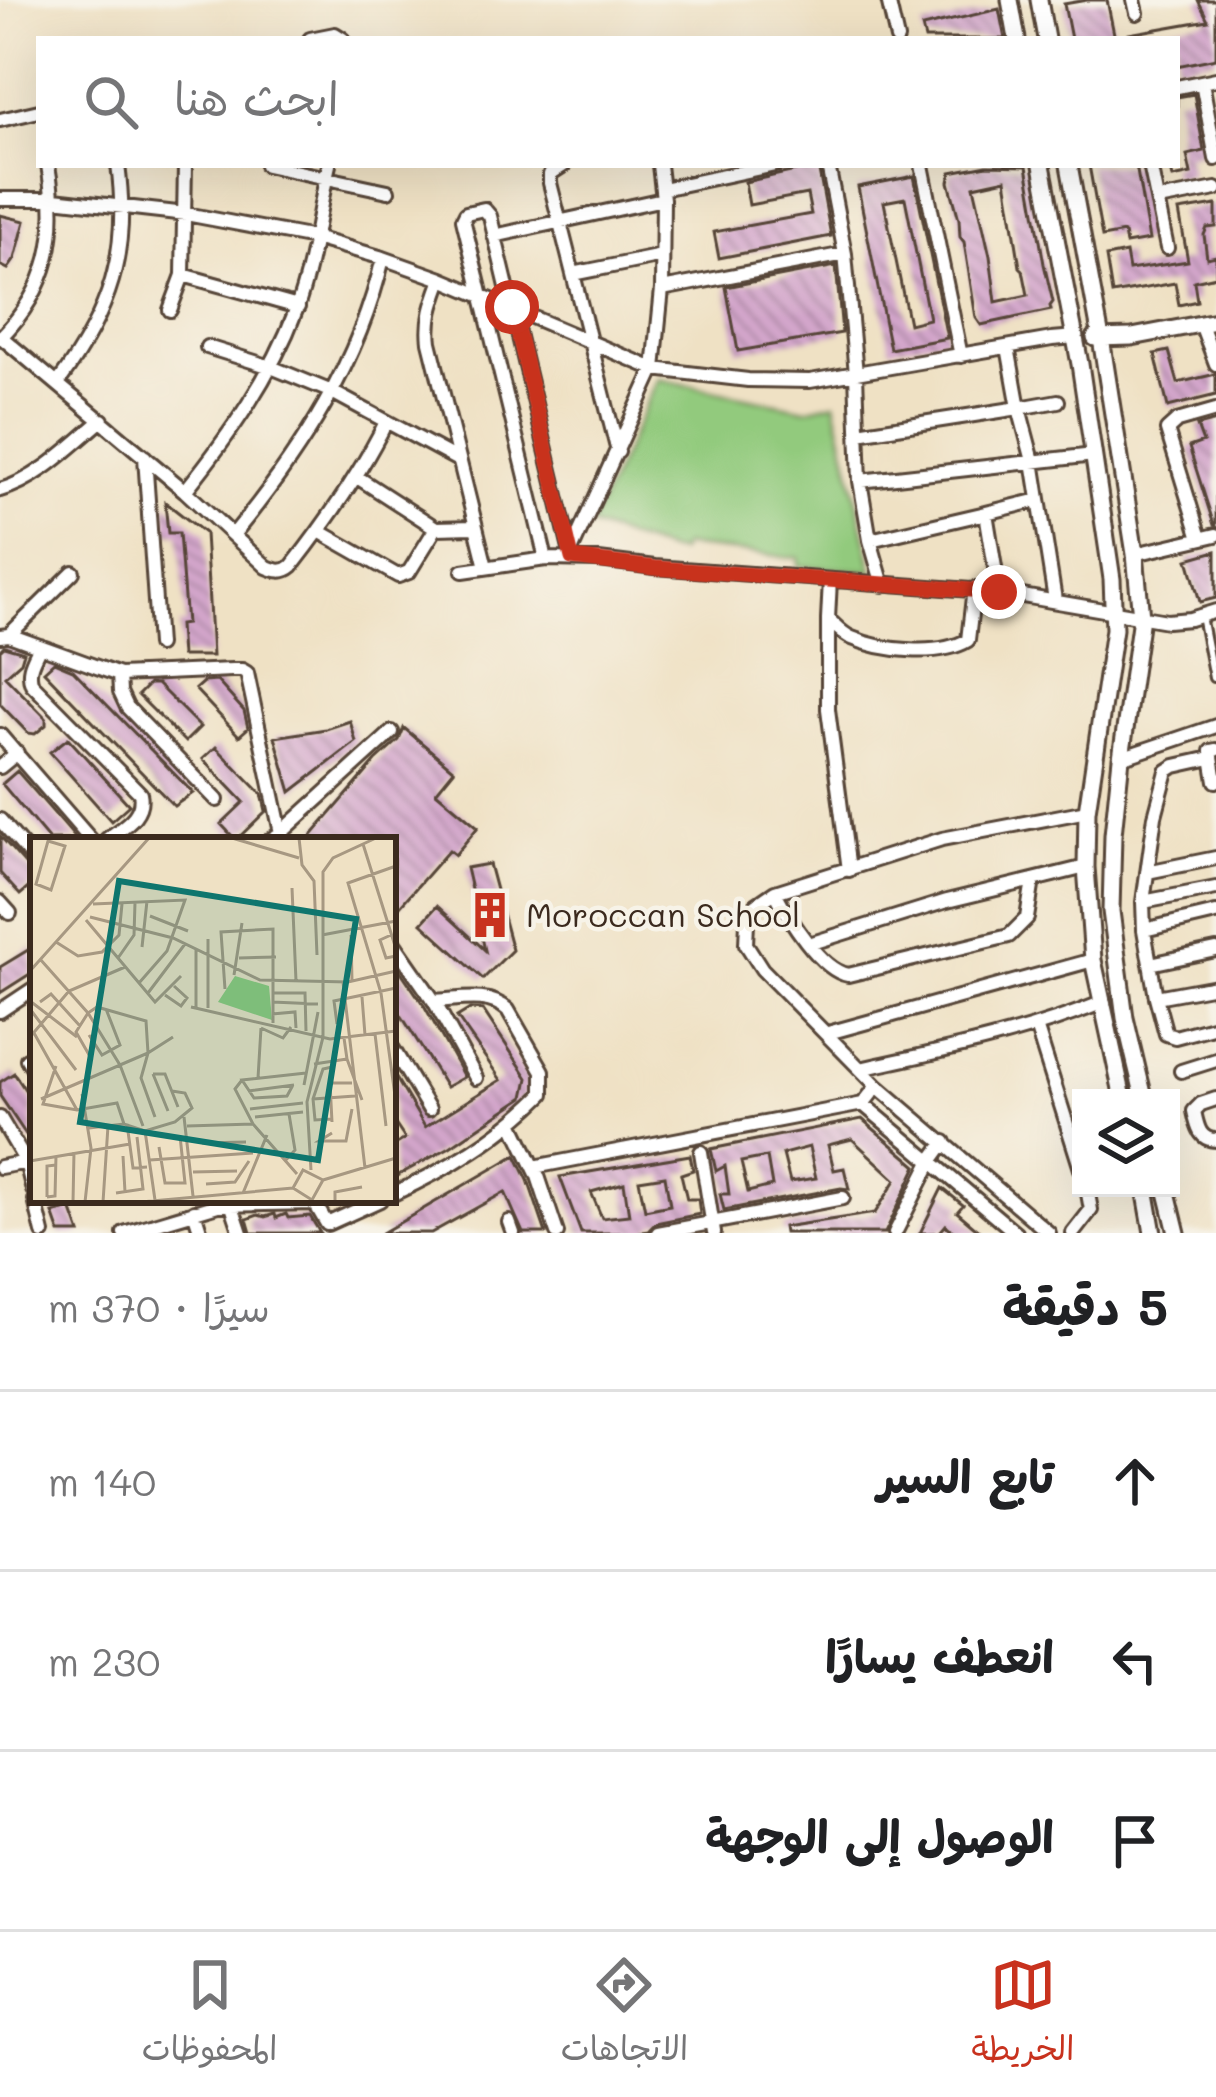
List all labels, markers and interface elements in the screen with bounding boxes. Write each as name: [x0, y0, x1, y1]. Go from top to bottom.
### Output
search box: [36, 36, 1180, 168]
text: ابحث هنا: [174, 68, 339, 126]
icon: search: [78, 69, 144, 135]
route start: [485, 280, 539, 334]
route end: [972, 565, 1026, 619]
inset map: [30, 837, 396, 1203]
building icon: Moroccan School: [465, 890, 515, 940]
place label: Moroccan School: [526, 892, 800, 935]
map controls: [1072, 1089, 1180, 1197]
button: layers: [1072, 1089, 1180, 1197]
text: 5 دقيقة: [1002, 1271, 1168, 1338]
text: سيرًا · 370 m: [48, 1281, 270, 1332]
text: تابع السير: [877, 1446, 1054, 1504]
icon: ahead: [1102, 1448, 1168, 1514]
text: 140 m: [48, 1455, 156, 1506]
text: انعطف يسارًا: [825, 1626, 1054, 1684]
icon: left: [1102, 1628, 1168, 1694]
text: 230 m: [48, 1635, 160, 1686]
text: الوصول إلى الوجهة: [705, 1806, 1054, 1864]
icon: arrive: [1102, 1808, 1168, 1874]
tab: المحفوظات: [142, 1952, 278, 2078]
tab: الاتجاهات: [561, 1952, 688, 2078]
tab: الخريطة: [971, 1952, 1074, 2078]

